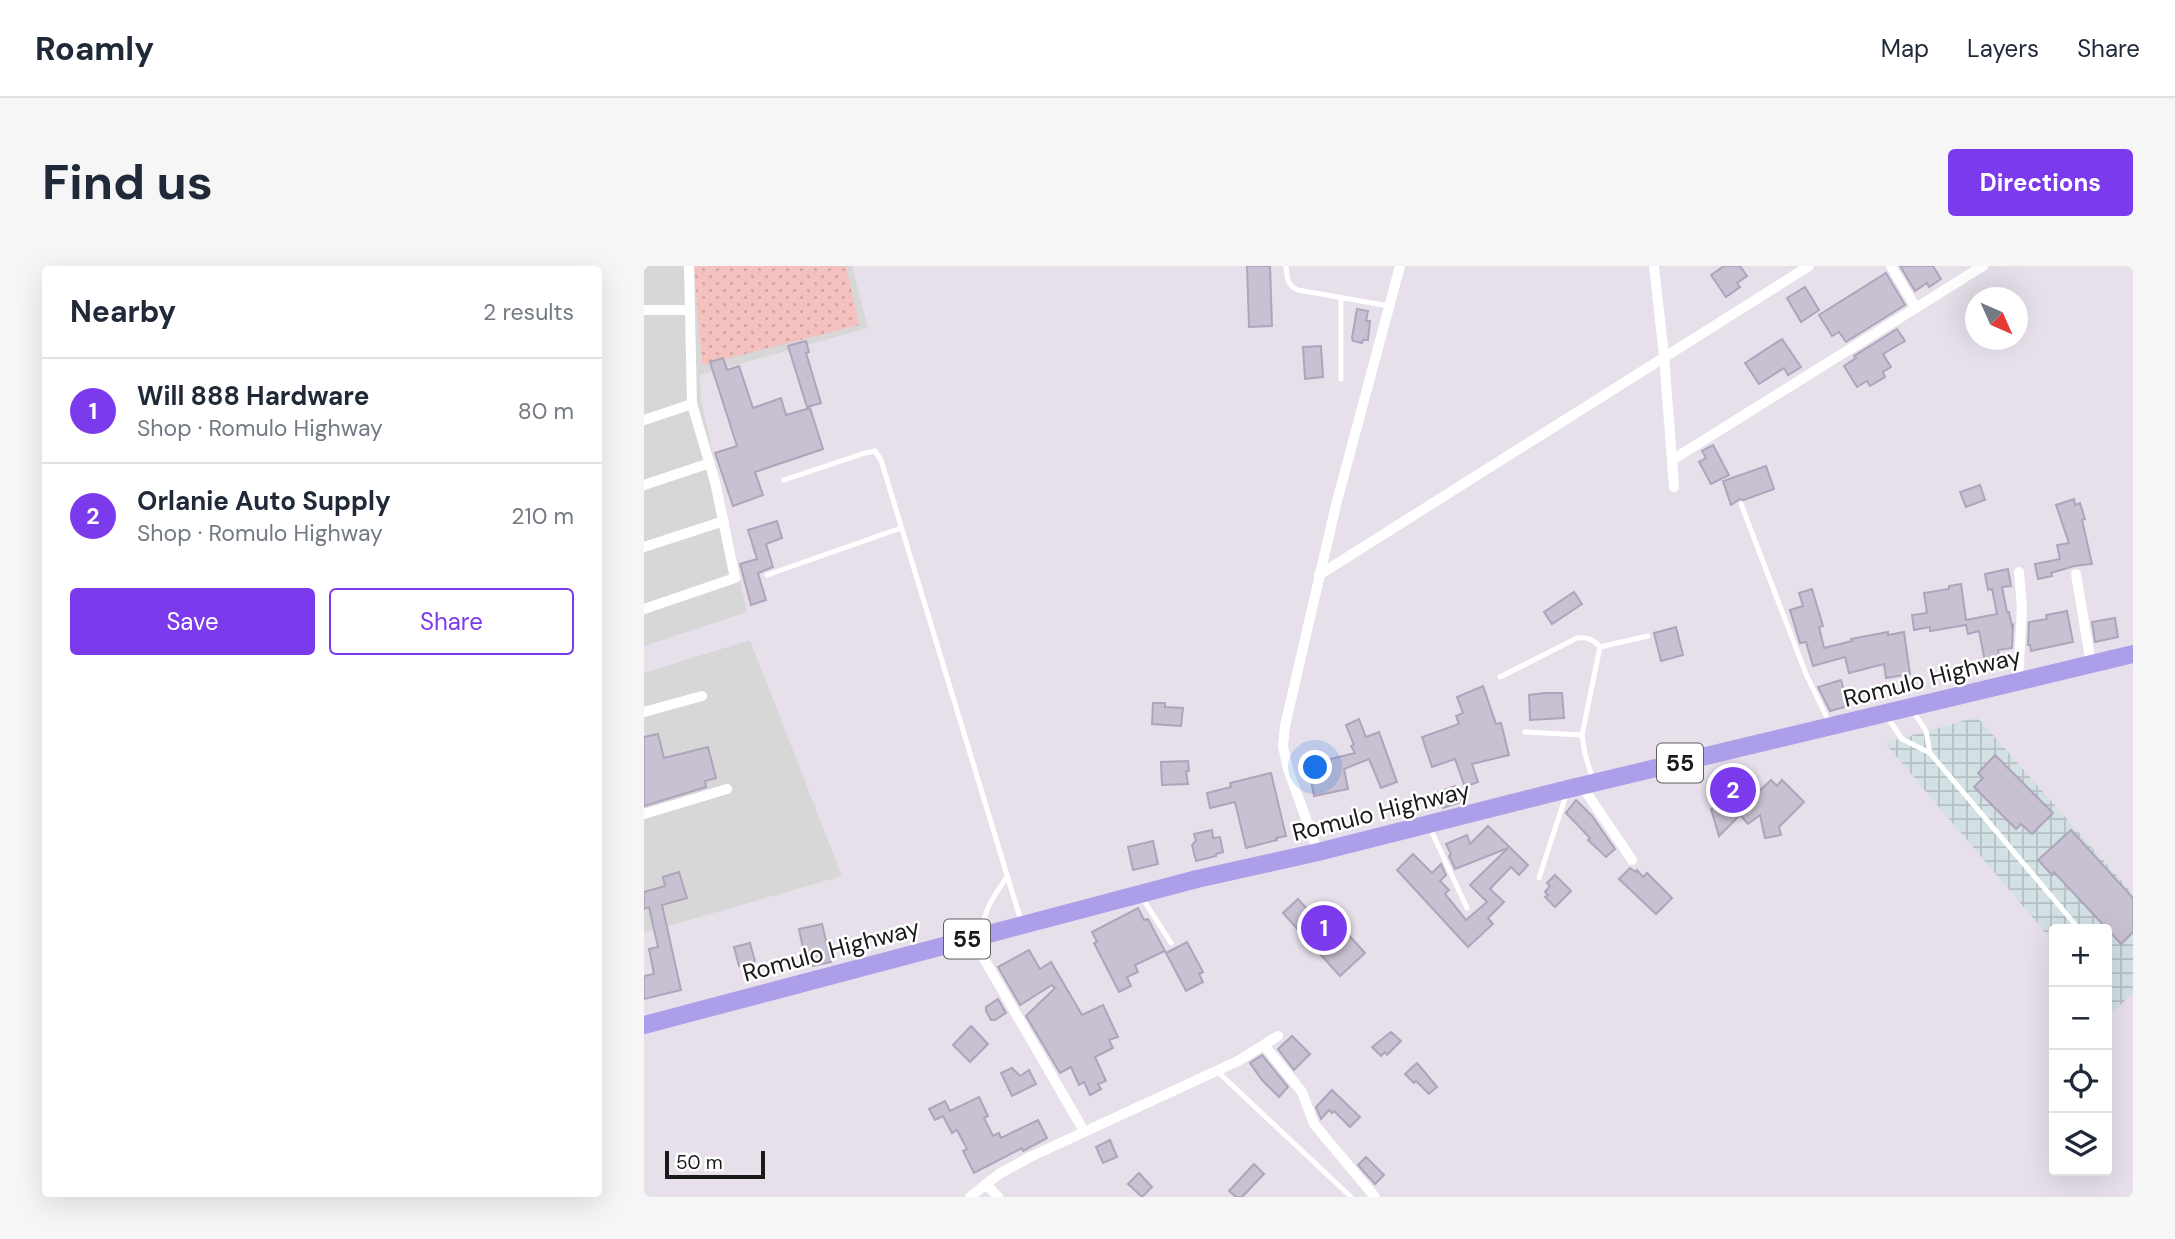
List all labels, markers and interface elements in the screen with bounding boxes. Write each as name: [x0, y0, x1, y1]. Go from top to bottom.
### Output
text: Roamly: [35, 27, 154, 70]
text: Map: [1881, 33, 1929, 64]
text: Layers: [1967, 33, 2039, 64]
text: Share: [2077, 33, 2140, 64]
button: Directions: [1948, 149, 2133, 216]
text: Find us: [42, 150, 213, 214]
north arrow: [1965, 287, 2028, 350]
text: Nearby: [70, 292, 176, 331]
text: 2 results: [483, 297, 574, 327]
text: Will 888 Hardware: [137, 379, 369, 413]
text: 1: [89, 396, 97, 426]
text: 80 m: [518, 396, 574, 426]
text: Shop · Romulo Highway: [137, 413, 383, 443]
text: Orlanie Auto Supply: [137, 484, 391, 518]
text: 2: [86, 501, 100, 531]
text: 210 m: [511, 501, 574, 531]
text: Shop · Romulo Highway: [137, 518, 383, 548]
button: Save: [70, 588, 315, 655]
button: Share: [329, 588, 574, 655]
street label: Romulo Highway: [1840, 640, 2024, 714]
road number: 55: [1657, 743, 1703, 782]
your location: [1298, 750, 1332, 784]
pin: 2: [1710, 764, 1756, 816]
street label: Romulo Highway: [1289, 774, 1473, 848]
pin: 1: [1301, 902, 1347, 954]
street label: Romulo Highway: [739, 911, 923, 989]
road number: 55: [944, 919, 990, 958]
map controls: [2049, 924, 2112, 1176]
button: +: [2049, 924, 2112, 987]
button: −: [2049, 987, 2112, 1050]
button: locate: [2049, 1050, 2112, 1113]
button: layers: [2049, 1113, 2112, 1176]
scale bar: [665, 1148, 765, 1180]
text: 50 m: [676, 1150, 723, 1175]

